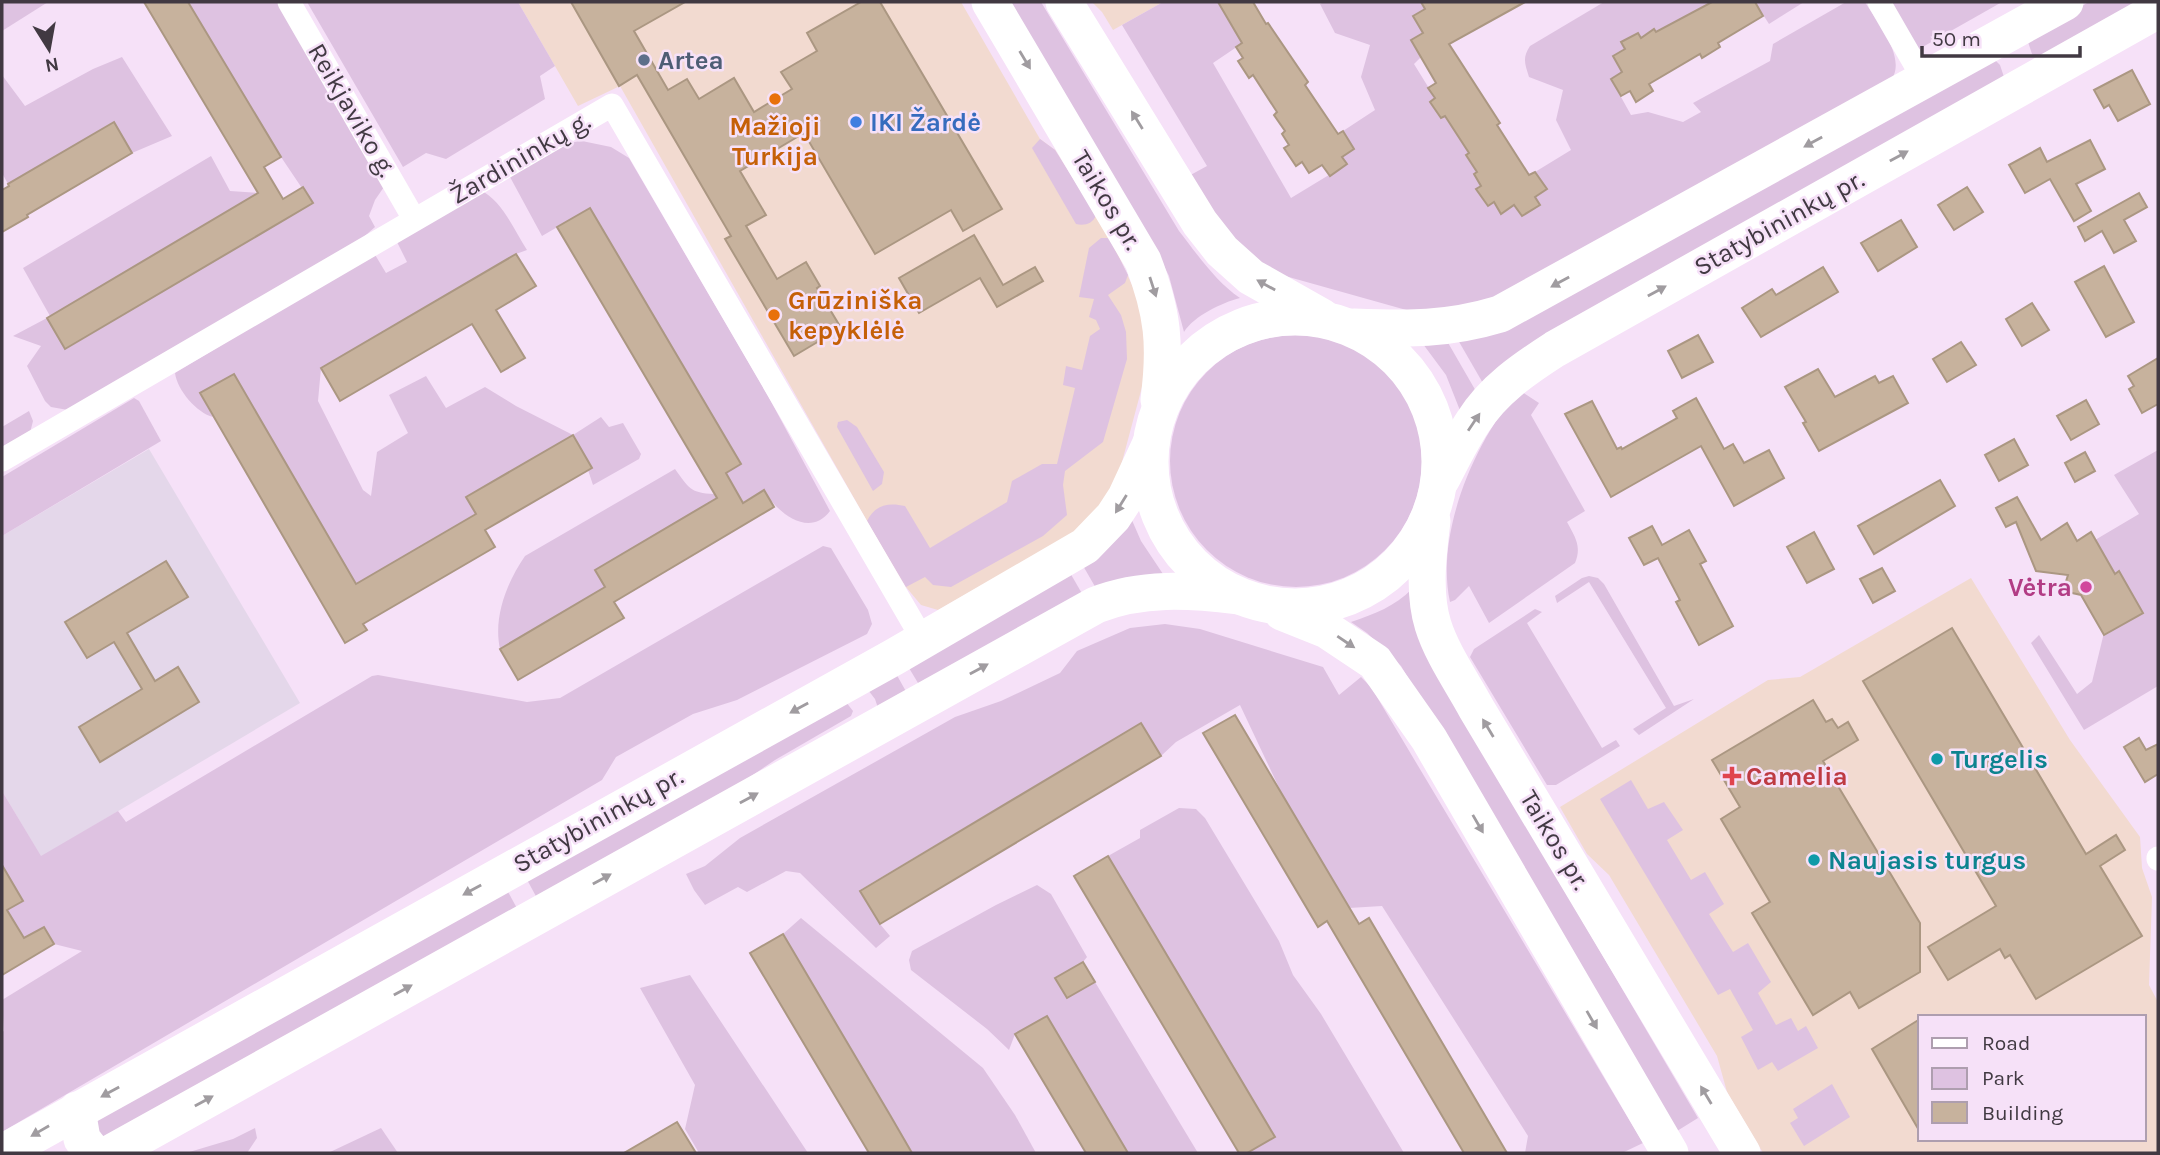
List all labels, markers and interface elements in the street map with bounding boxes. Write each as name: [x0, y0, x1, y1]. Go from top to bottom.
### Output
north arrow: [14, 14, 84, 84]
scale bar: [1922, 14, 2080, 58]
text: 50 m: [1932, 27, 1981, 51]
street label: Reikjaviko g.: [301, 38, 403, 182]
place label: Artea: [658, 45, 724, 76]
one-way arrow: [1018, 51, 1031, 70]
marker: Artea: [636, 52, 652, 68]
text: N: [43, 53, 61, 77]
marker: Mažioji Turkija: [767, 91, 783, 107]
street label: Žardininkų g.: [444, 105, 596, 211]
place label: IKI Žardė: [870, 106, 981, 138]
one-way arrow: [1130, 110, 1143, 129]
place label: Mažioji Turkija: [729, 111, 821, 172]
marker: IKI Žardė: [848, 114, 864, 130]
one-way arrow: [1803, 136, 1822, 148]
street label: Taikos pr.: [1065, 145, 1149, 255]
one-way arrow: [1889, 150, 1908, 162]
street label: Statybininkų pr.: [1688, 163, 1870, 283]
one-way arrow: [1551, 276, 1570, 288]
one-way arrow: [1148, 277, 1159, 298]
one-way arrow: [1256, 279, 1275, 291]
place label: Grūziniška kepyklėlė: [788, 285, 923, 346]
one-way arrow: [1647, 285, 1667, 297]
marker: Grūziniška kepyklėlė: [766, 307, 782, 323]
one-way arrow: [1467, 413, 1481, 431]
one-way arrow: [1115, 495, 1128, 514]
place label: Vėtra: [2008, 572, 2072, 603]
marker: Vėtra: [2078, 579, 2094, 595]
one-way arrow: [1336, 635, 1355, 648]
one-way arrow: [969, 663, 988, 675]
one-way arrow: [789, 702, 809, 714]
one-way arrow: [1482, 719, 1495, 738]
place label: Turgelis: [1951, 744, 2048, 775]
marker: Turgelis: [1929, 751, 1945, 767]
street label: Statybininkų pr.: [507, 760, 689, 880]
place label: Camelia: [1746, 761, 1848, 792]
marker: Camelia: [1724, 768, 1740, 784]
street label: Taikos pr.: [1513, 785, 1597, 895]
one-way arrow: [739, 792, 758, 804]
one-way arrow: [1472, 814, 1484, 833]
place label: Naujasis turgus: [1828, 845, 2026, 876]
marker: Naujasis turgus: [1806, 852, 1822, 868]
one-way arrow: [592, 874, 612, 885]
one-way arrow: [462, 884, 482, 896]
one-way arrow: [394, 984, 413, 996]
one-way arrow: [1586, 1011, 1599, 1030]
legend: [1918, 1015, 2146, 1141]
text: Road: [1982, 1031, 2030, 1055]
text: Park: [1982, 1066, 2025, 1090]
one-way arrow: [100, 1086, 119, 1098]
one-way arrow: [1700, 1086, 1713, 1105]
one-way arrow: [195, 1095, 214, 1107]
text: Building: [1982, 1101, 2063, 1125]
one-way arrow: [30, 1125, 49, 1137]

